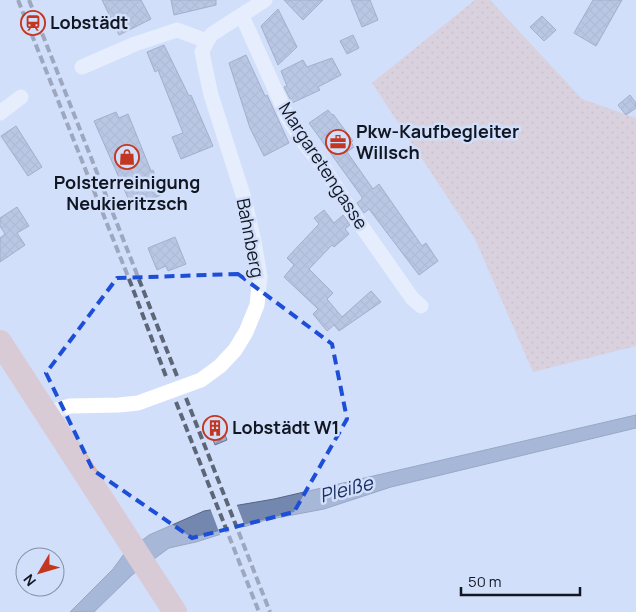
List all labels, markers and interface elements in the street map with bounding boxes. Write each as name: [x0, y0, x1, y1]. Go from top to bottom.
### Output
station icon: Lobstädt: [20, 10, 46, 36]
place label: Lobstädt: [50, 10, 128, 34]
street label: Margaretengasse: [274, 97, 374, 233]
place label: Pkw-Kaufbegleiter Willsch: [356, 119, 519, 164]
office icon: Pkw-Kaufbegleiter Willsch: [325, 129, 351, 155]
shop icon: Polsterreinigung Neukieritzsch: [114, 144, 140, 170]
place label: Polsterreinigung Neukieritzsch: [54, 170, 200, 215]
street label: Bahnberg: [232, 196, 270, 280]
building icon: Lobstädt W1: [202, 415, 228, 441]
place label: Lobstädt W1: [232, 415, 339, 439]
water label: Pleiße: [317, 469, 377, 509]
north arrow: [15, 547, 65, 597]
scale bar: [461, 564, 580, 596]
text: N: [19, 570, 40, 590]
text: 50 m: [468, 571, 502, 592]

